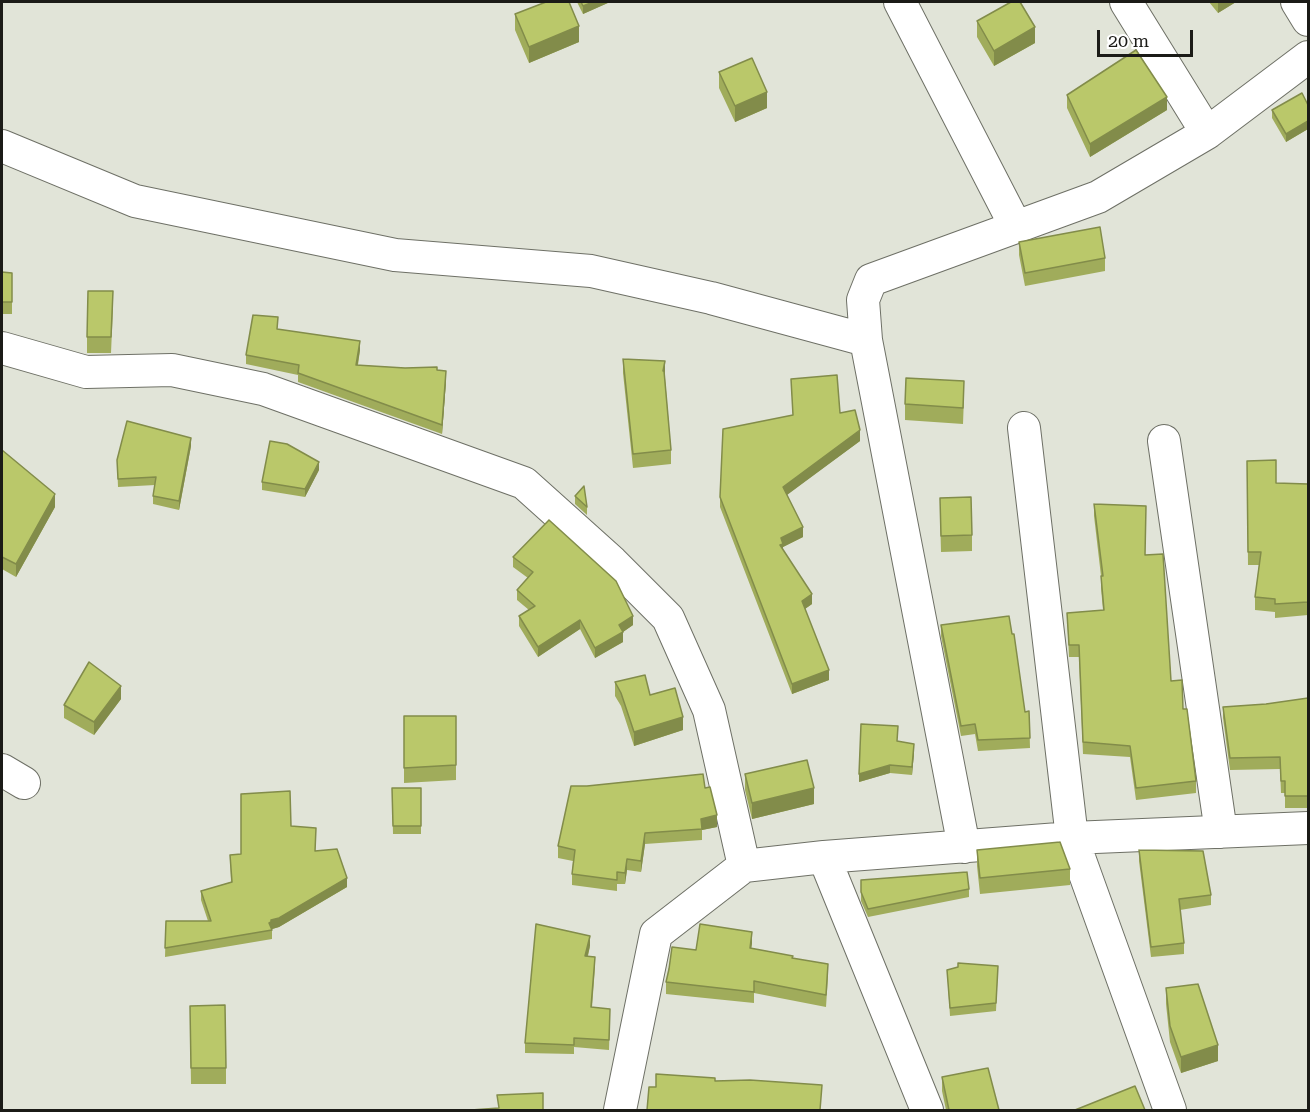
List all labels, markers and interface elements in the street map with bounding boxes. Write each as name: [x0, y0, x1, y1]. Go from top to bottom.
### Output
scale bar: [1100, 18, 1196, 56]
text: 20 m: [1108, 30, 1149, 51]

